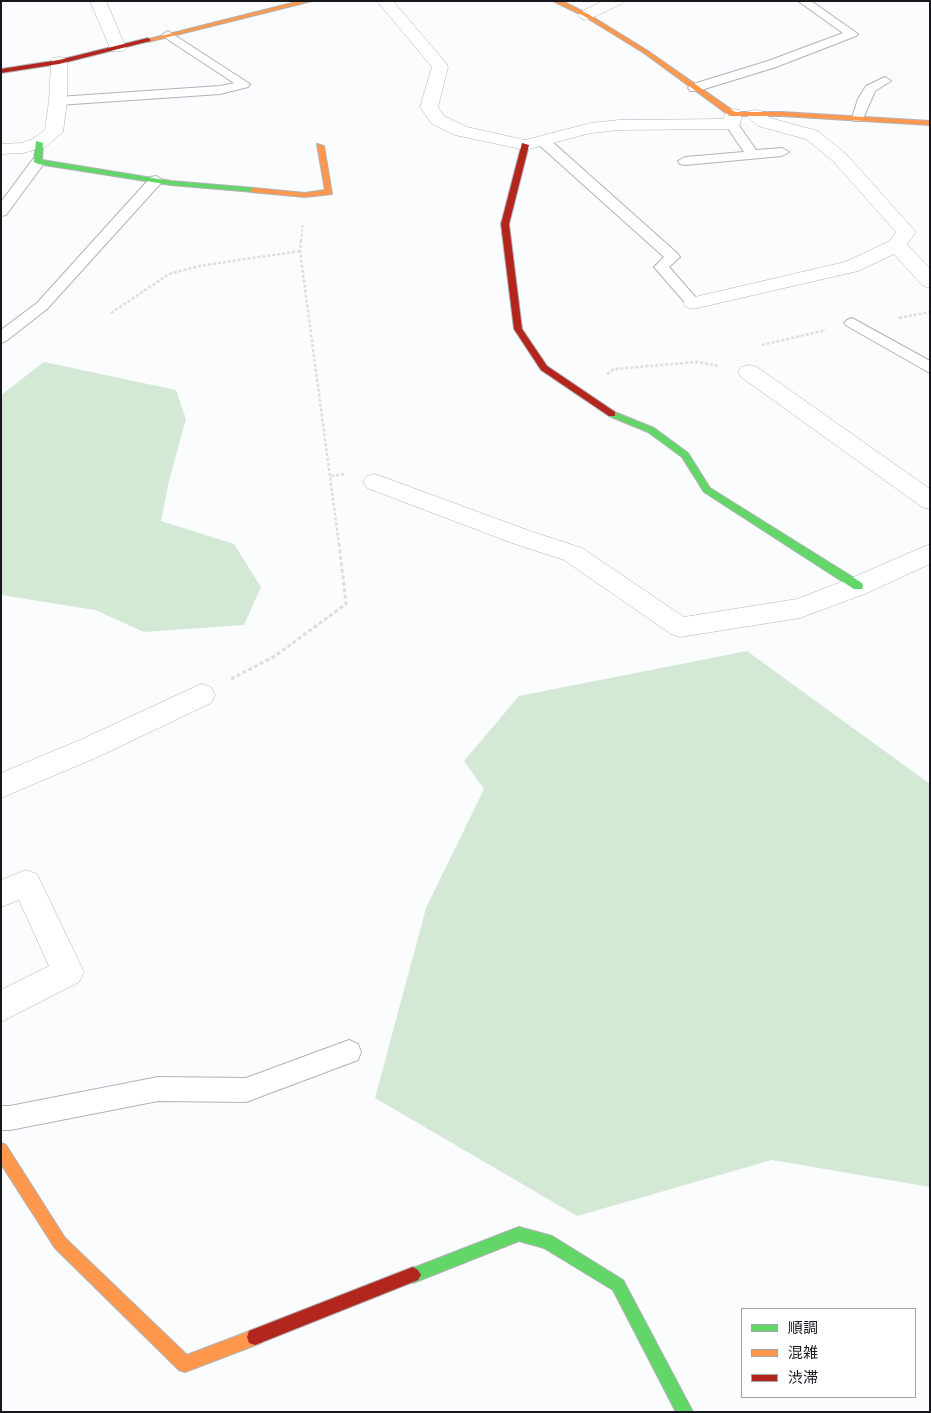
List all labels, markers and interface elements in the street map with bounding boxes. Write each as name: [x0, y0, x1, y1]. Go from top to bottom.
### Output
legend: [741, 1308, 916, 1398]
text: 順調: [788, 1318, 818, 1339]
text: 混雑: [788, 1343, 818, 1364]
text: 渋滞: [788, 1368, 818, 1389]

